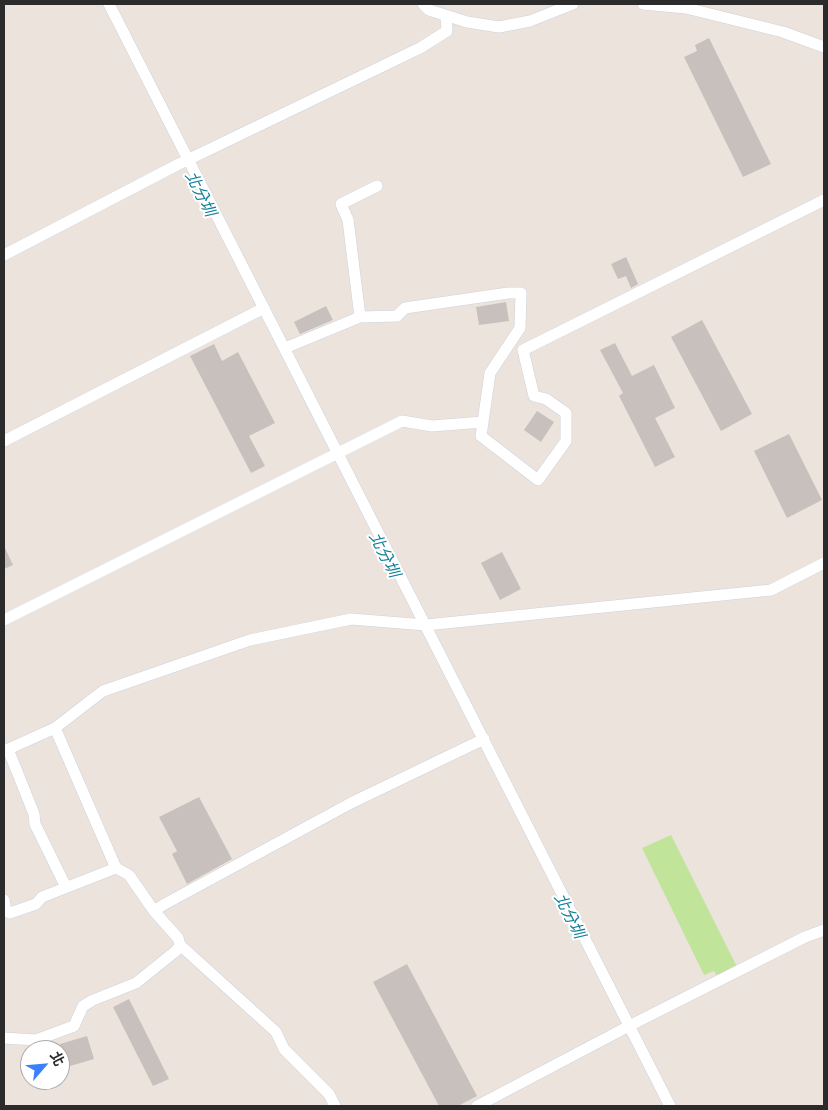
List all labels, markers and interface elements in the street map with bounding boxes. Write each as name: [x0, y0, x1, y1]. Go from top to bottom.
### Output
water label: 北分圳: [181, 168, 219, 220]
water label: 北分圳: [365, 529, 403, 581]
water label: 北分圳: [550, 890, 588, 942]
north arrow: [20, 1040, 70, 1090]
text: 北: [46, 1048, 69, 1069]

